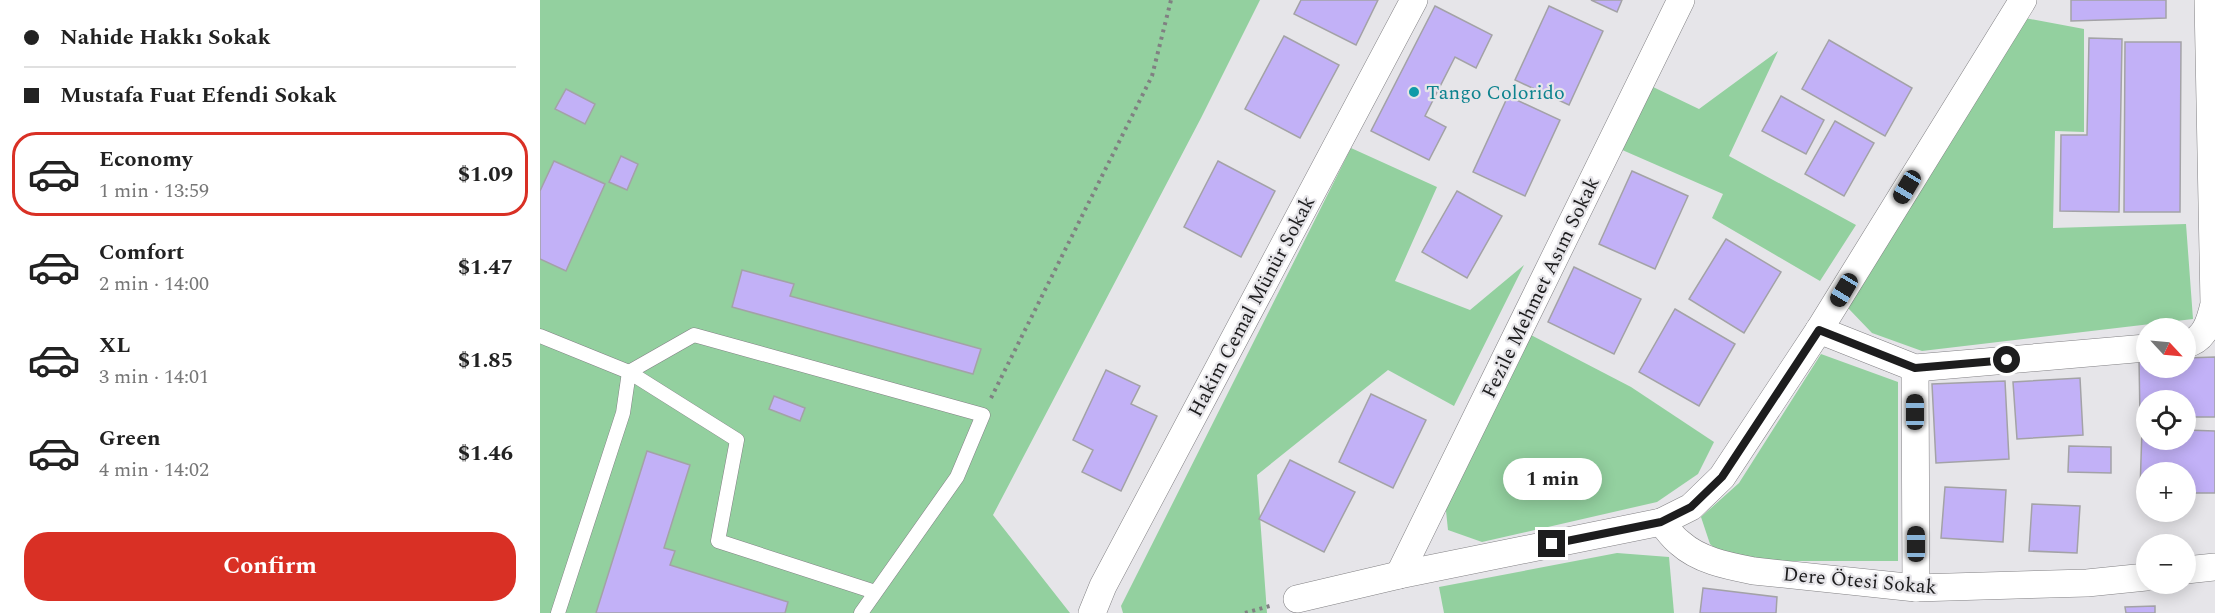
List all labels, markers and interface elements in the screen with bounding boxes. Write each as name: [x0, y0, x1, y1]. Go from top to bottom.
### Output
text: Nahide Hakkı Sokak: [60, 21, 271, 54]
place label: Tango Colorido: [1426, 78, 1565, 108]
text: Mustafa Fuat Efendi Sokak: [60, 79, 337, 112]
marker: Tango Colorido: [1407, 85, 1421, 99]
text: Economy: [99, 143, 192, 176]
icon: car: [27, 147, 81, 201]
text: $1.09: [458, 158, 513, 191]
car: [1890, 167, 1924, 207]
street label: Fezile Mehmet Asım Sokak: [1474, 172, 1608, 403]
text: 1 min · 13:59: [99, 176, 209, 206]
street label: Hakim Cemal Münür Sokak: [1181, 191, 1323, 422]
text: Comfort: [99, 236, 184, 269]
icon: car: [27, 240, 81, 294]
text: $1.47: [458, 251, 513, 284]
text: 2 min · 14:00: [99, 269, 209, 299]
car: [1827, 270, 1861, 310]
north arrow: [2136, 318, 2196, 378]
map controls: [2136, 318, 2196, 594]
text: XL: [99, 329, 130, 362]
icon: car: [27, 333, 81, 387]
text: $1.85: [458, 344, 513, 377]
route start: [1993, 346, 2020, 373]
text: 3 min · 14:01: [99, 362, 209, 392]
button: locate: [2136, 390, 2196, 450]
car: [1906, 394, 1924, 430]
text: Green: [99, 422, 161, 455]
icon: car: [27, 426, 81, 480]
text: $1.46: [458, 437, 513, 470]
text: 4 min · 14:02: [99, 455, 209, 485]
callout: 1 min: [1502, 457, 1602, 499]
button: +: [2136, 462, 2196, 522]
text: 1 min: [1526, 464, 1579, 494]
car: [1907, 526, 1925, 562]
route end: [1538, 530, 1565, 557]
button: Confirm: [24, 532, 516, 601]
button: −: [2136, 534, 2196, 594]
street label: Dere Ötesi Sokak: [1782, 559, 1938, 603]

